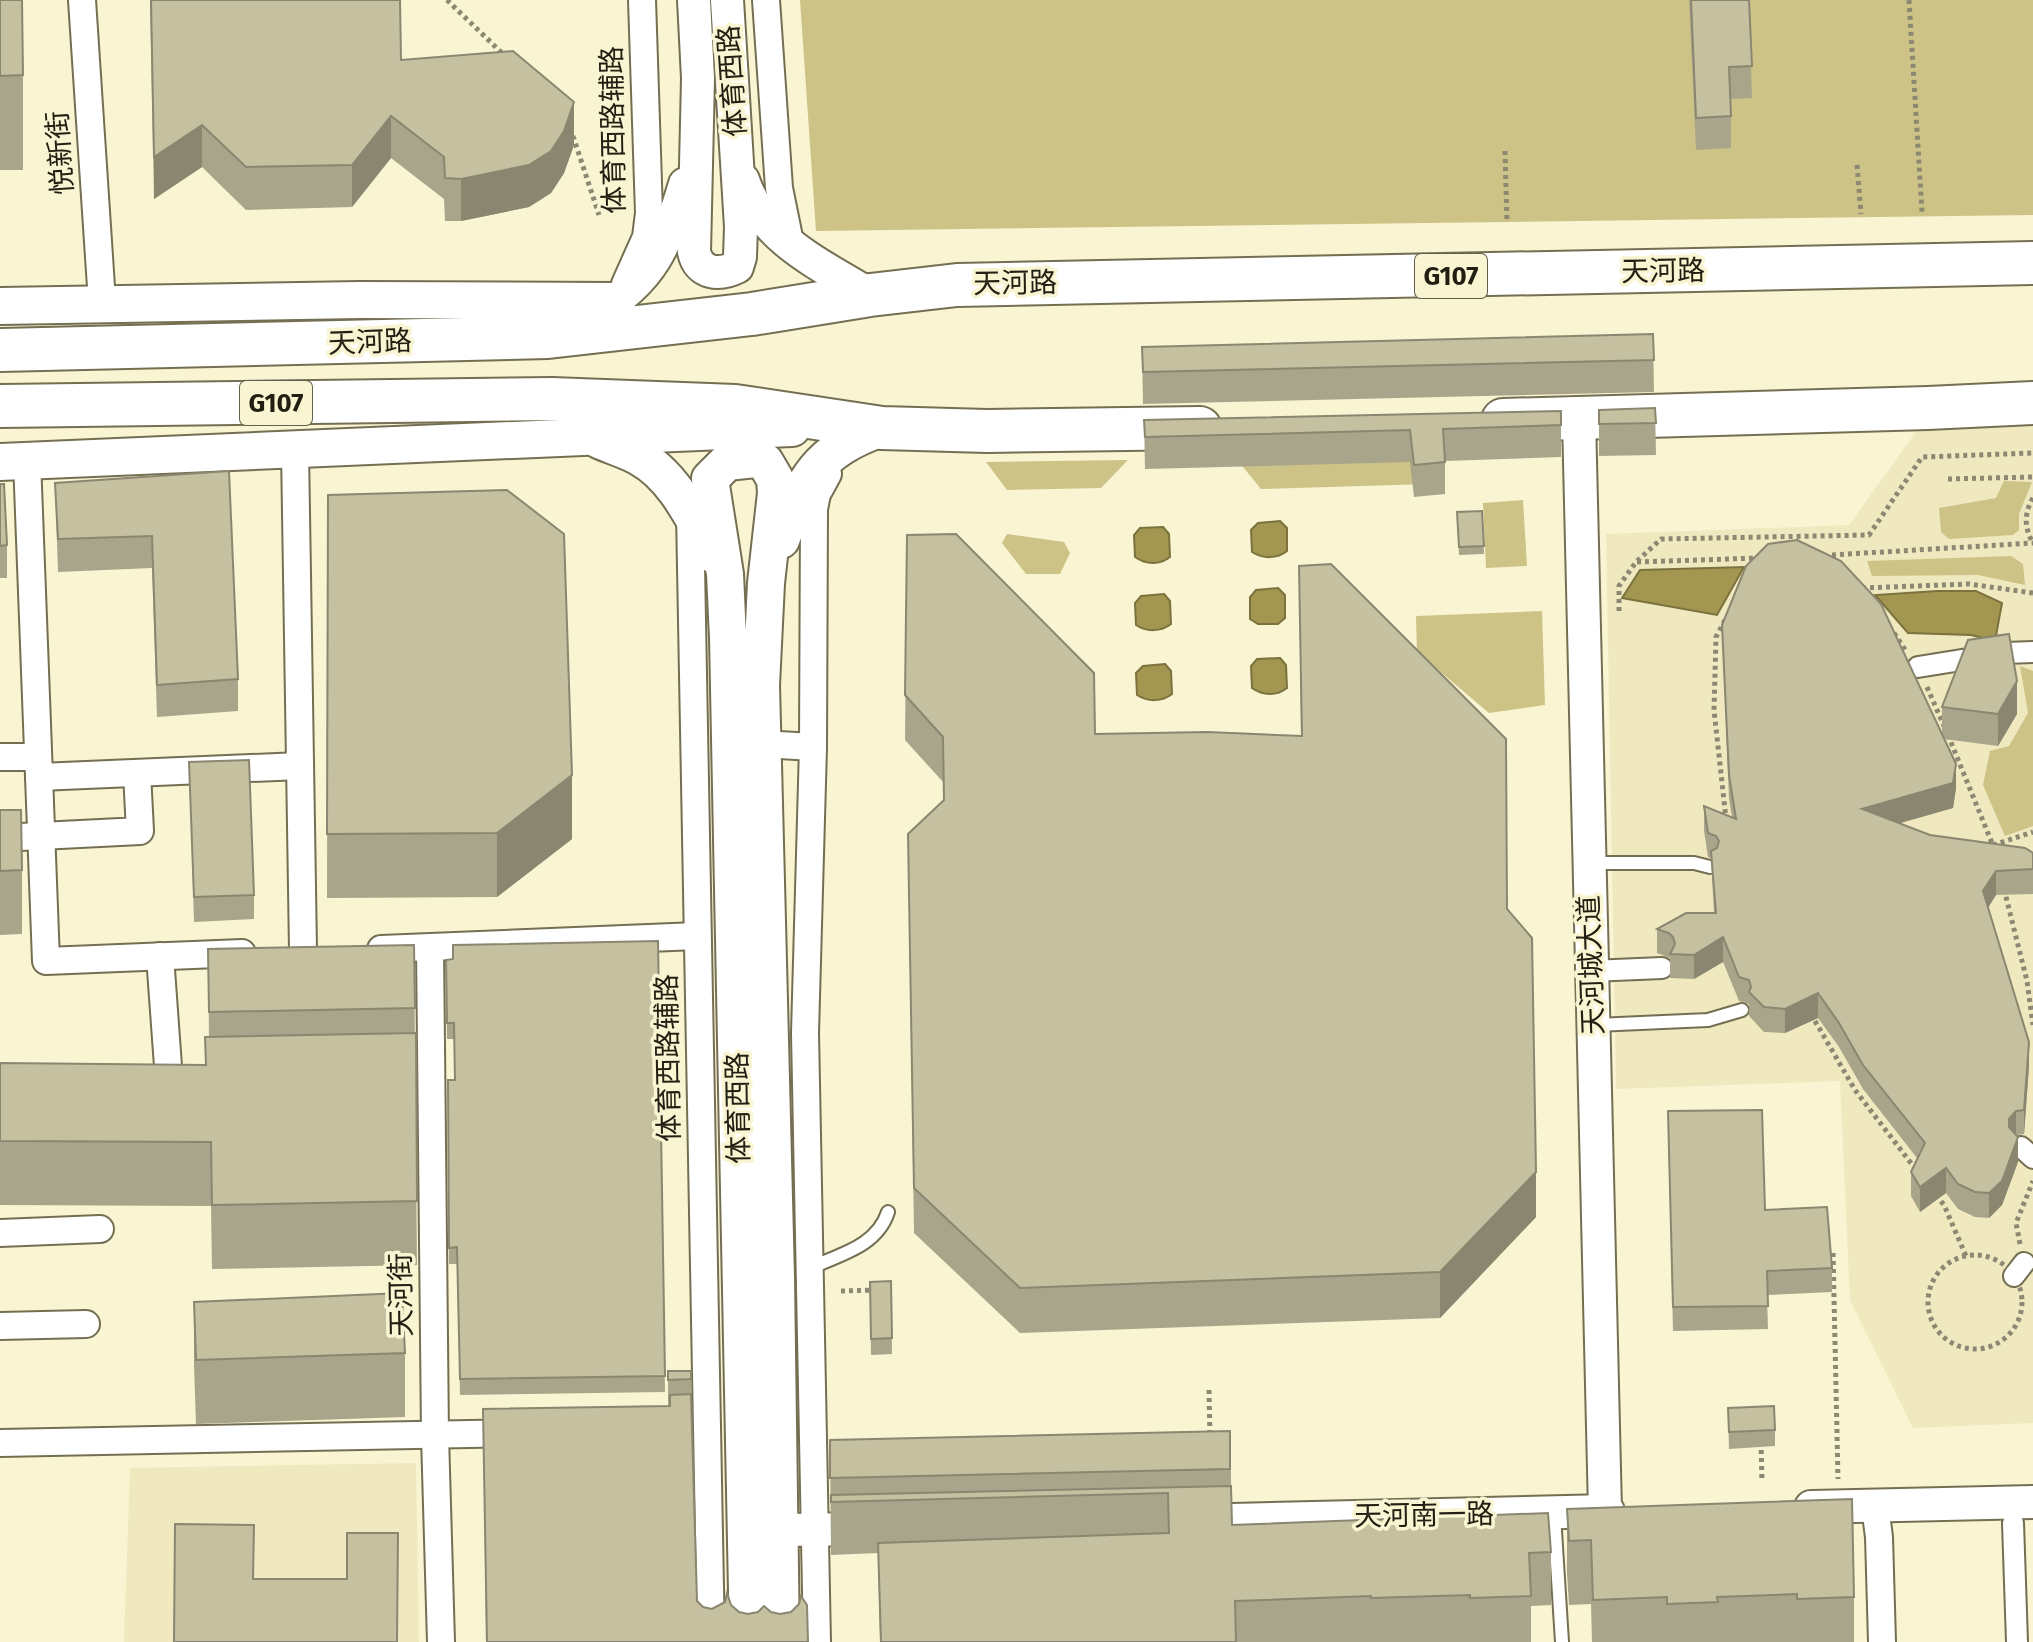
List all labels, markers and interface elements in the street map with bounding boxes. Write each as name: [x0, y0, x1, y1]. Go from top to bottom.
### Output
street label: 体育西路: [712, 24, 752, 138]
street label: 体育西路辅路: [595, 46, 631, 214]
street label: 悦新街: [41, 110, 79, 196]
road number: G107: [1415, 254, 1487, 298]
street label: 天河路: [1621, 254, 1705, 288]
street label: 天河路: [973, 266, 1057, 300]
street label: 天河路: [327, 324, 413, 360]
road number: G107: [240, 381, 312, 425]
street label: 天河城大道: [1572, 894, 1610, 1036]
street label: 体育西路辅路: [650, 974, 686, 1142]
street label: 体育西路: [721, 1052, 755, 1164]
street label: 天河街: [384, 1253, 418, 1337]
street label: 天河南一路: [1354, 1497, 1494, 1533]

